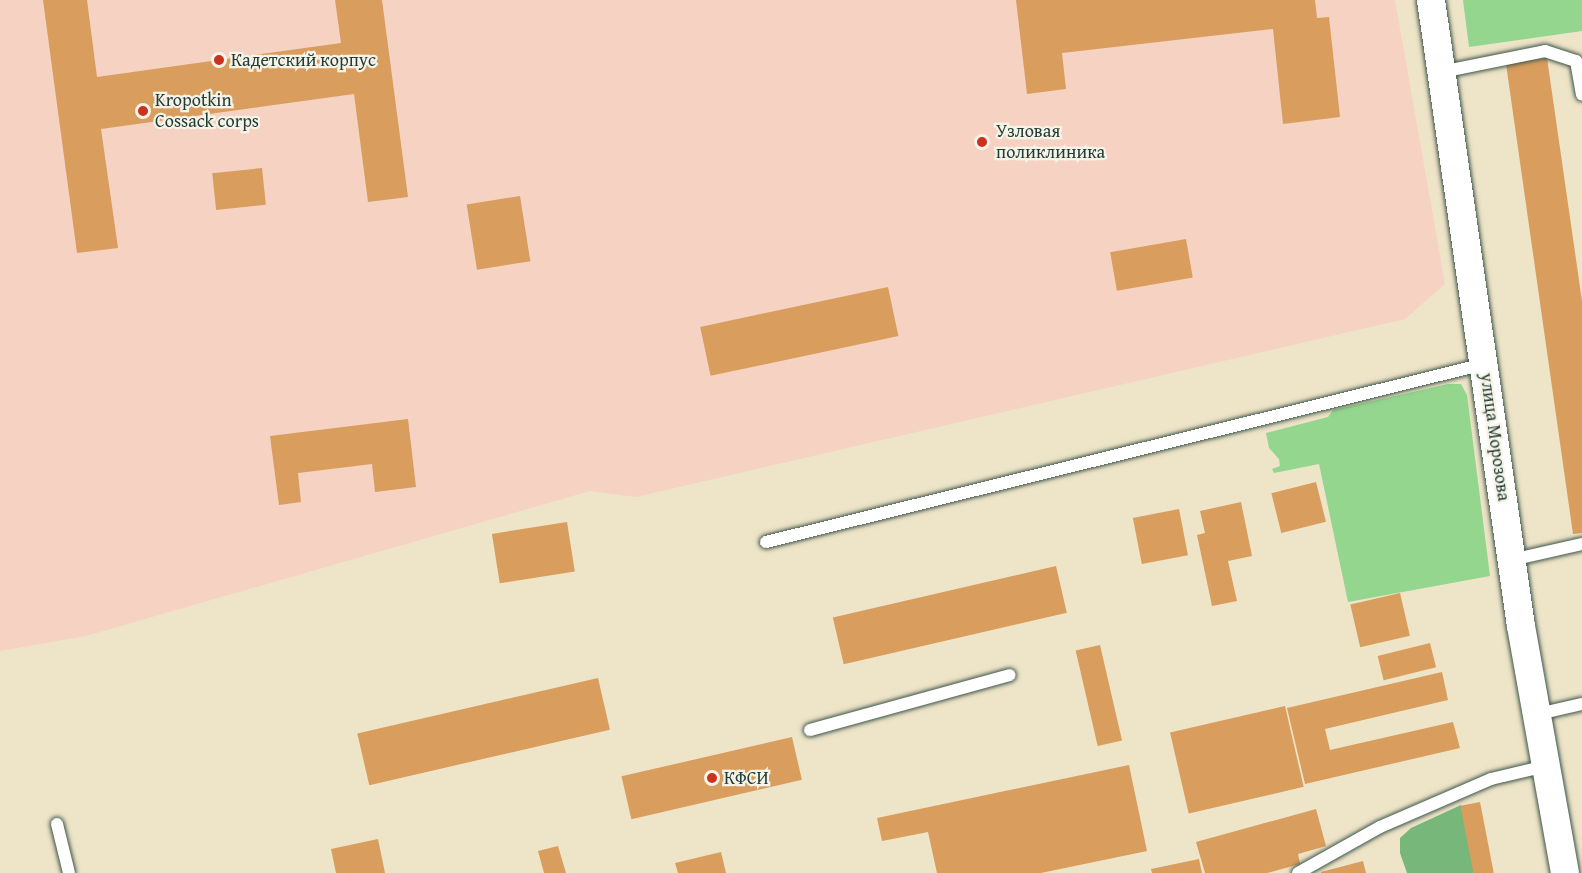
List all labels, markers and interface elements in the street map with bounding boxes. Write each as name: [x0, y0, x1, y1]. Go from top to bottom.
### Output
place label: Кадетский корпус: [231, 49, 376, 71]
marker: Кадетский корпус: [212, 53, 226, 67]
place label: Kropotkin Cossack corps: [155, 90, 259, 132]
marker: Kropotkin Cossack corps: [136, 104, 150, 118]
place label: Узловая поликлиника: [996, 121, 1105, 164]
marker: Узловая поликлиника: [973, 133, 991, 151]
street label: улица Морозова: [1475, 372, 1515, 502]
place label: КФСИ: [724, 767, 769, 789]
marker: КФСИ: [705, 771, 719, 785]

